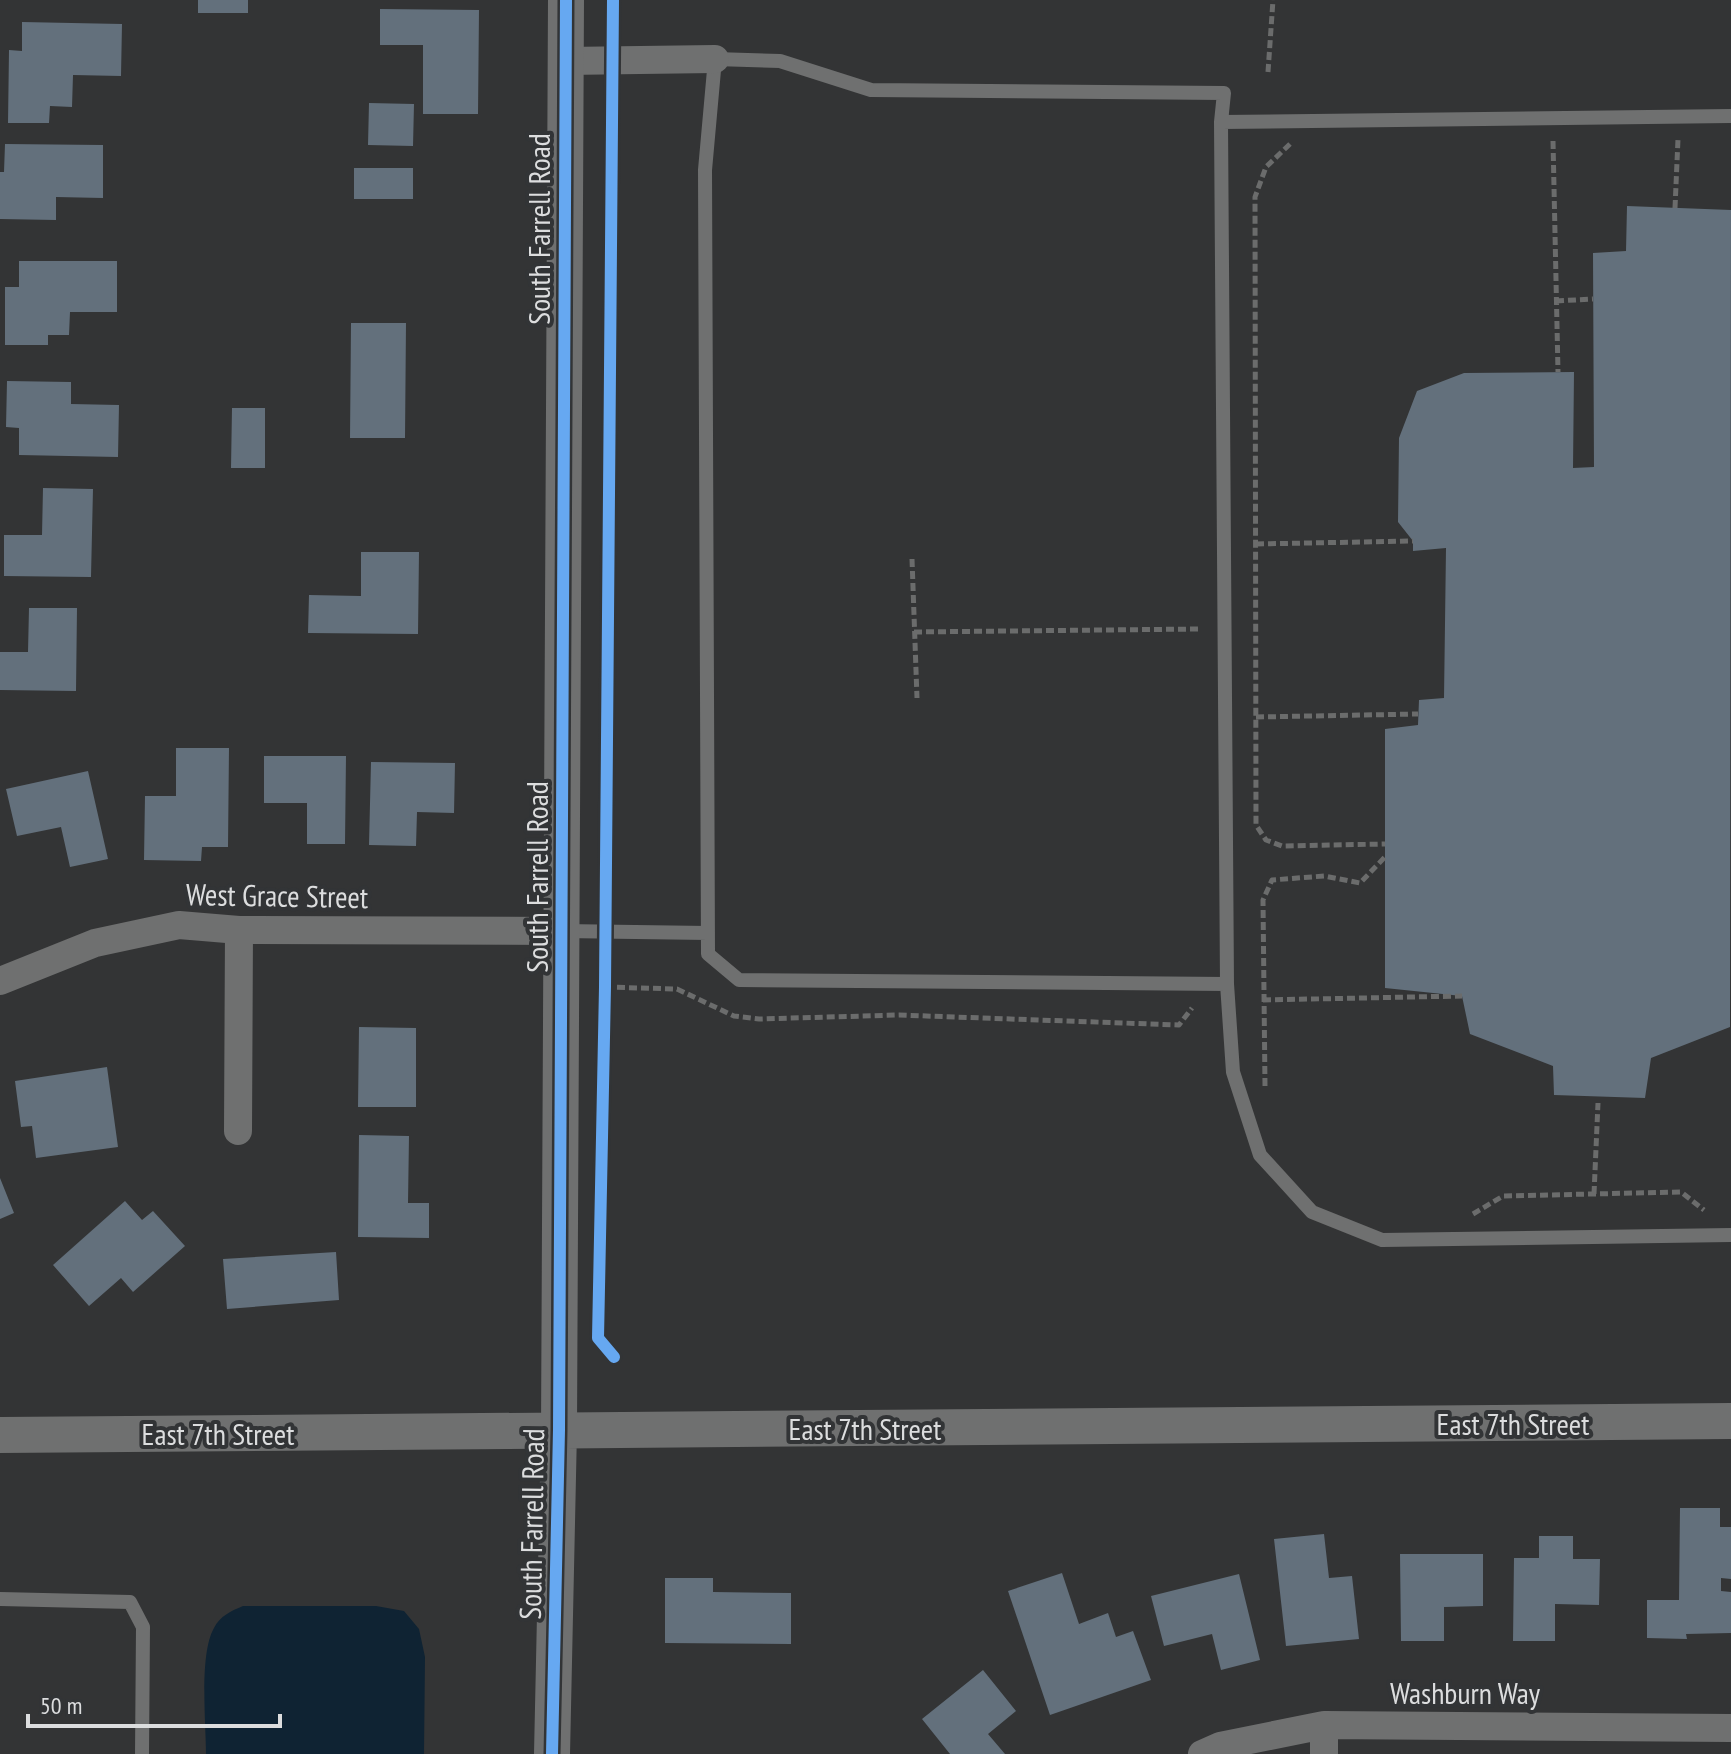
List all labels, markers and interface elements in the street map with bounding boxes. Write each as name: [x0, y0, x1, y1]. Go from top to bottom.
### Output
street label: South Farrell Road: [519, 133, 558, 325]
street label: South Farrell Road: [517, 781, 556, 973]
street label: West Grace Street: [186, 874, 369, 916]
street label: East 7th Street: [1437, 1404, 1590, 1443]
street label: East 7th Street: [789, 1409, 942, 1448]
street label: East 7th Street: [142, 1414, 295, 1453]
street label: South Farrell Road: [510, 1428, 552, 1620]
street label: Washburn Way: [1390, 1673, 1541, 1712]
scale bar: [28, 1678, 280, 1728]
text: 50 m: [40, 1690, 82, 1721]

